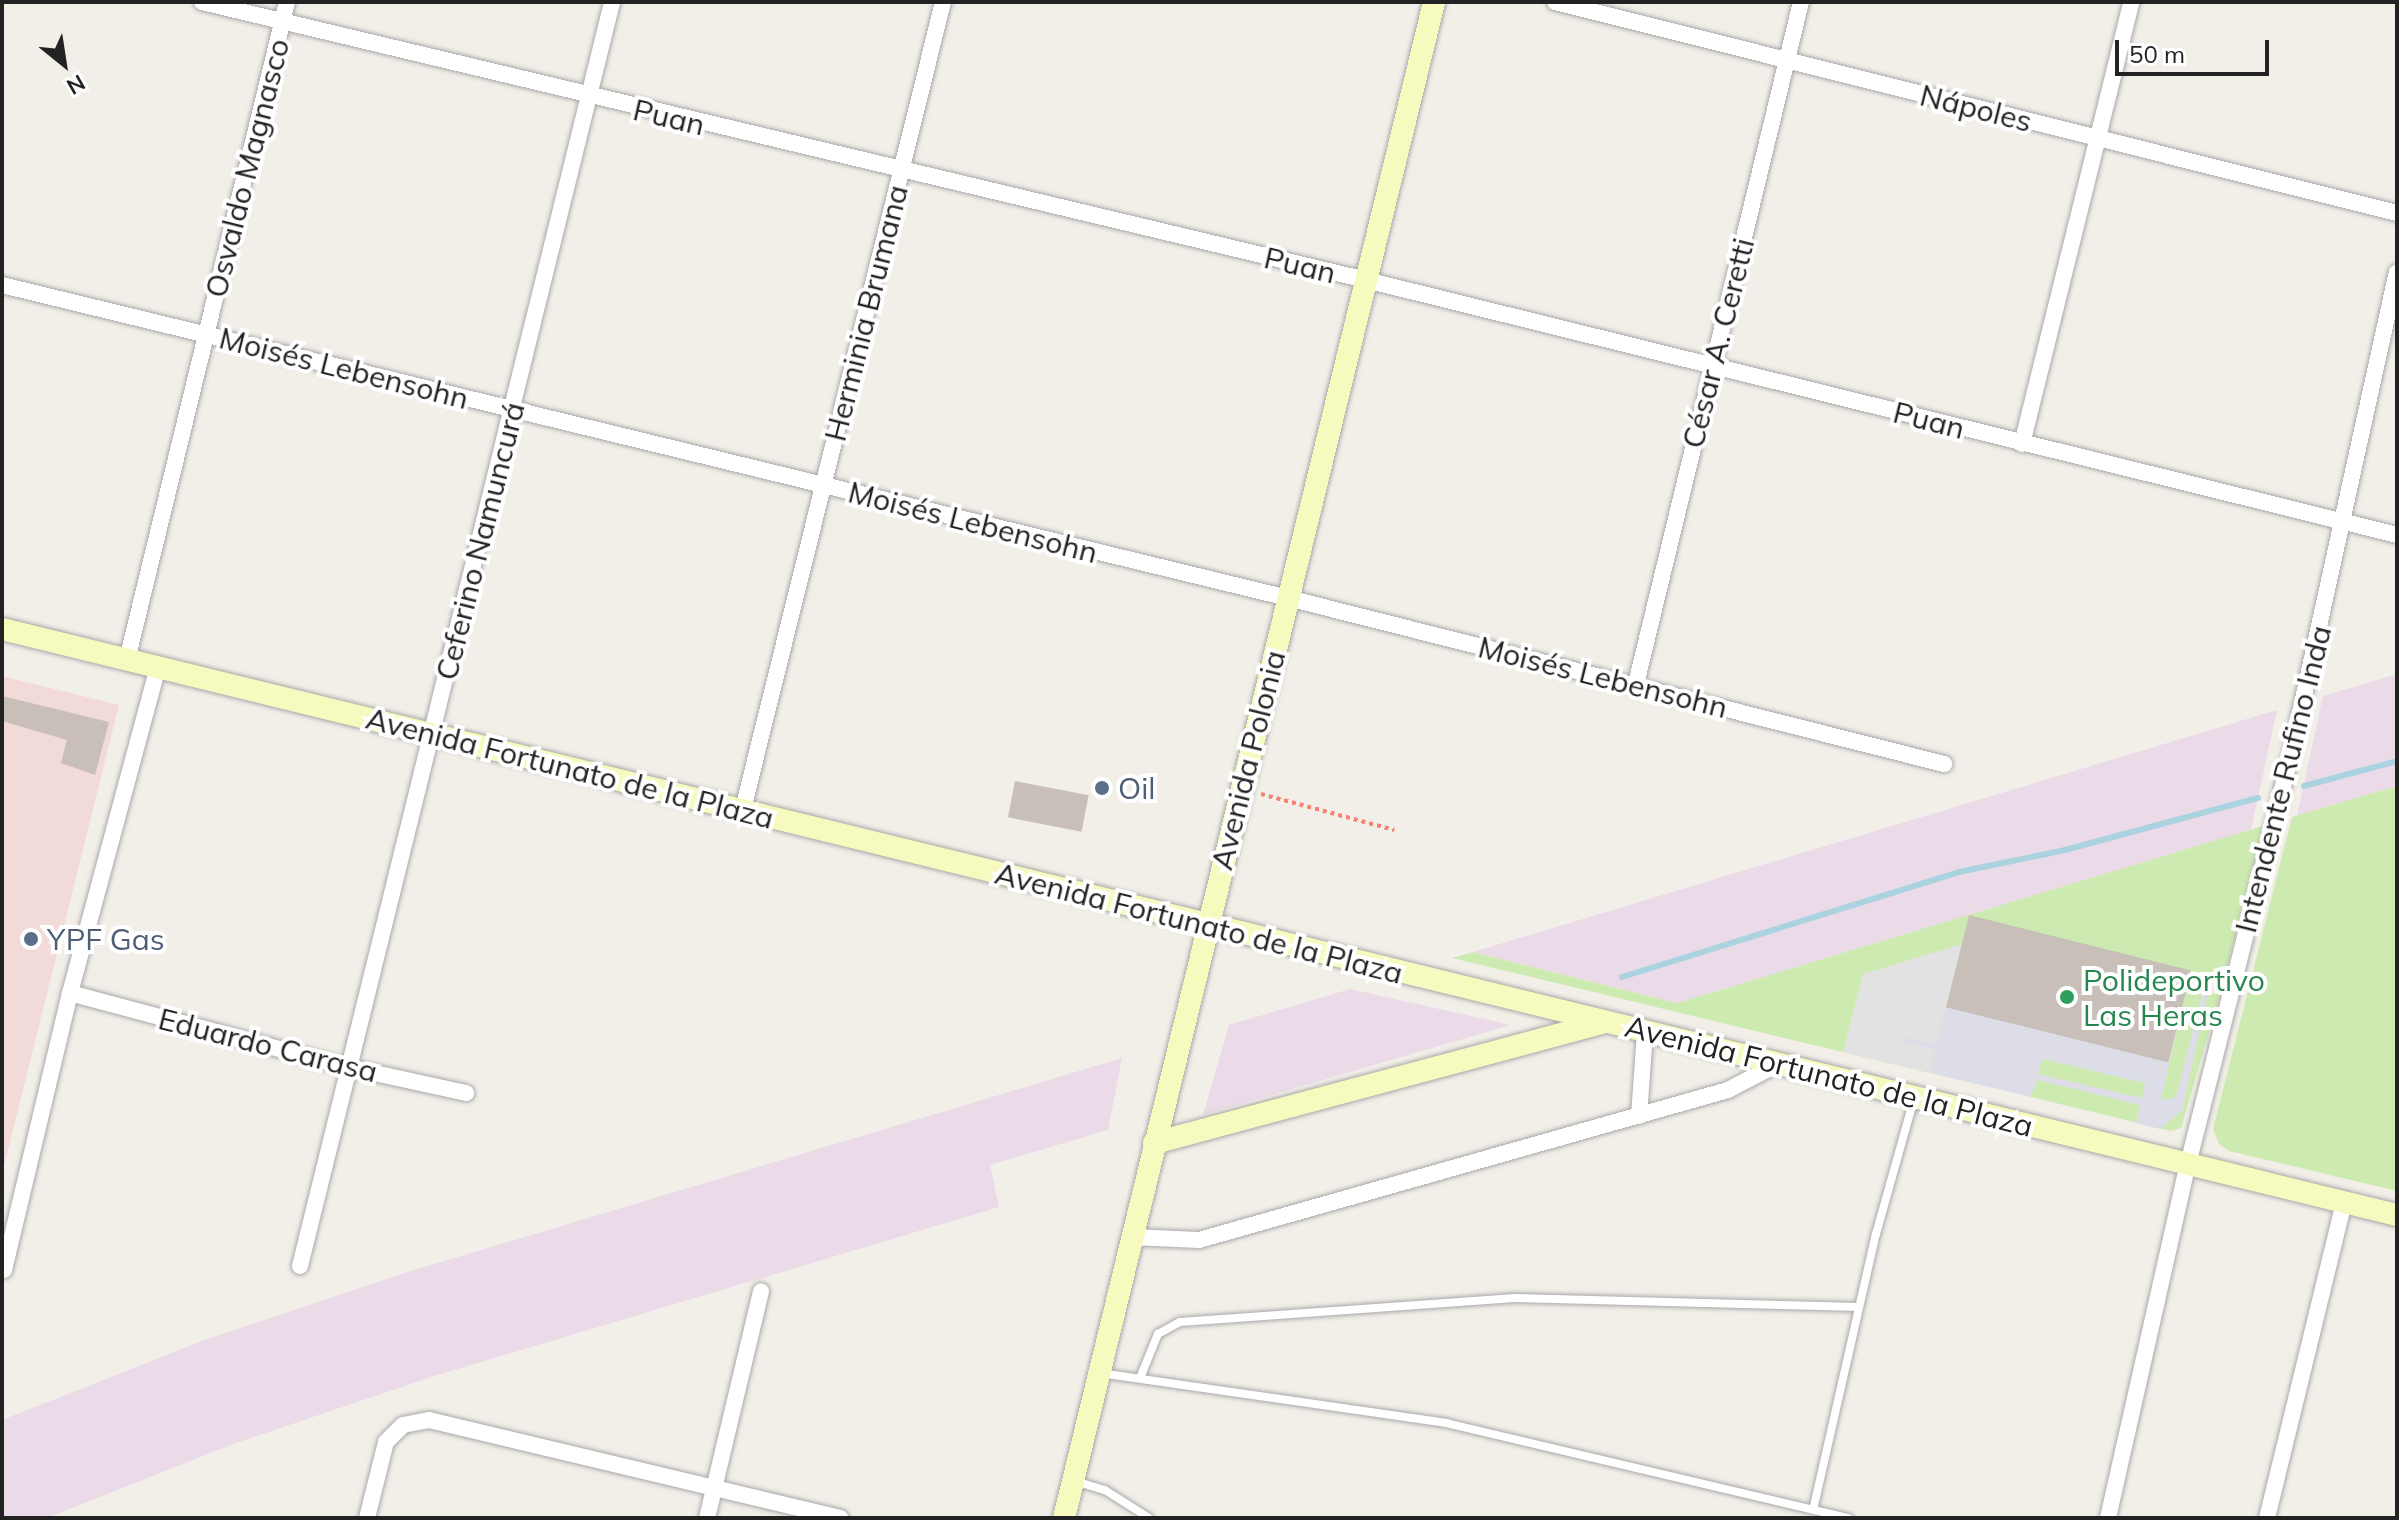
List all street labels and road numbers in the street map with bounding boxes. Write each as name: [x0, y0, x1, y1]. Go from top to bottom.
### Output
street label: Osvaldo Magnasco: [197, 35, 297, 301]
street label: Nápoles: [1916, 77, 2036, 139]
street label: Puan: [630, 91, 708, 143]
street label: Herminia Brumana: [817, 181, 915, 445]
street label: César A. Ceretti: [1674, 234, 1762, 452]
street label: Puan: [1261, 239, 1339, 291]
street label: Moisés Lebensohn: [216, 320, 472, 416]
street label: Puan: [1890, 394, 1968, 446]
street label: Ceferino Namuncurá: [428, 398, 532, 684]
street label: Moisés Lebensohn: [845, 474, 1101, 570]
street label: Intendente Rufino Inda: [2227, 622, 2339, 936]
street label: Moisés Lebensohn: [1475, 629, 1731, 725]
street label: Avenida Polonia: [1203, 647, 1293, 873]
street label: Avenida Fortunato de la Plaza: [362, 700, 778, 836]
street label: Avenida Fortunato de la Plaza: [991, 855, 1407, 991]
street label: Eduardo Carasa: [155, 1000, 381, 1090]
street label: Avenida Fortunato de la Plaza: [1621, 1008, 2037, 1144]

